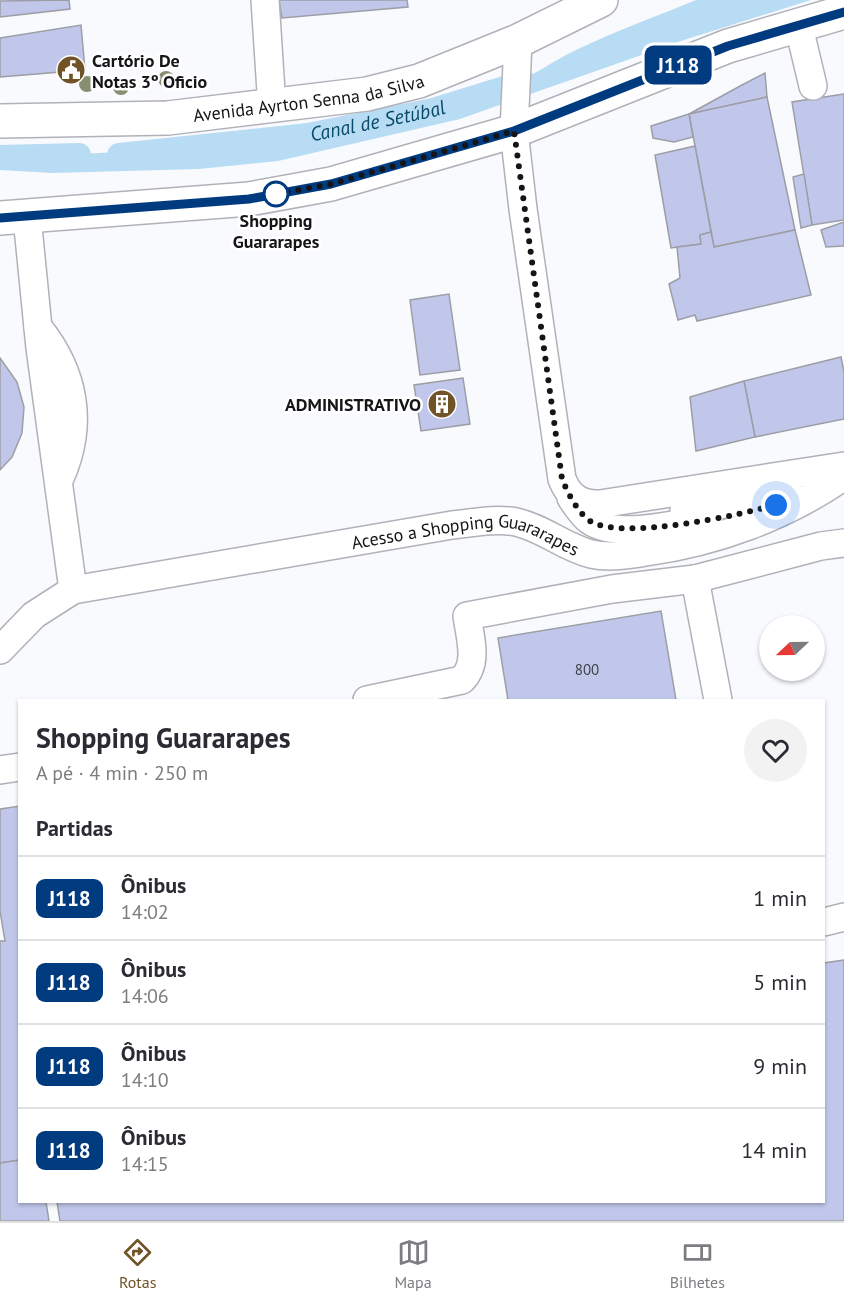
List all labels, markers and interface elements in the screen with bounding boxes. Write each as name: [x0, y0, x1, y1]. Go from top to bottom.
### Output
line badge: J118: [636, 46, 720, 84]
place label: Cartório De Notas 3º Oficio: [92, 49, 208, 93]
text: J118: [657, 52, 699, 79]
public building icon: Cartório De Notas 3º Oficio: [55, 54, 87, 86]
street label: Avenida Ayrton Senna da Silva: [192, 69, 428, 126]
water label: Canal de Setúbal: [308, 94, 449, 147]
marker: Shopping Guararapes: [263, 181, 289, 207]
place label: Shopping Guararapes: [233, 209, 320, 253]
building icon: ADMINISTRATIVO: [426, 388, 458, 420]
place label: ADMINISTRATIVO: [285, 393, 421, 416]
your location: [761, 490, 791, 520]
street label: Acesso a Shopping Guararapes: [350, 509, 583, 560]
north arrow: [759, 615, 825, 681]
map controls: [759, 615, 825, 681]
house number: 800: [575, 660, 599, 679]
text: Shopping Guararapes: [36, 719, 291, 756]
button: heart: [744, 719, 807, 782]
text: A pé · 4 min · 250 m: [36, 760, 208, 786]
text: Partidas: [36, 814, 113, 842]
text: Ônibus: [121, 871, 186, 899]
text: 1 min: [753, 884, 807, 912]
text: J118: [48, 885, 91, 912]
text: 14:02: [121, 899, 169, 925]
text: Ônibus: [121, 955, 186, 983]
text: 5 min: [753, 968, 807, 996]
text: J118: [48, 969, 91, 996]
text: 14:06: [121, 983, 169, 1009]
text: Ônibus: [121, 1039, 186, 1067]
text: 9 min: [753, 1052, 807, 1080]
text: J118: [48, 1053, 91, 1080]
text: 14:10: [121, 1067, 169, 1093]
text: Ônibus: [121, 1123, 186, 1151]
text: 14 min: [741, 1136, 807, 1164]
text: J118: [48, 1137, 91, 1164]
text: 14:15: [121, 1151, 169, 1177]
tab: Rotas: [119, 1236, 156, 1292]
tab: Mapa: [394, 1236, 432, 1292]
tab: Bilhetes: [670, 1236, 725, 1292]

